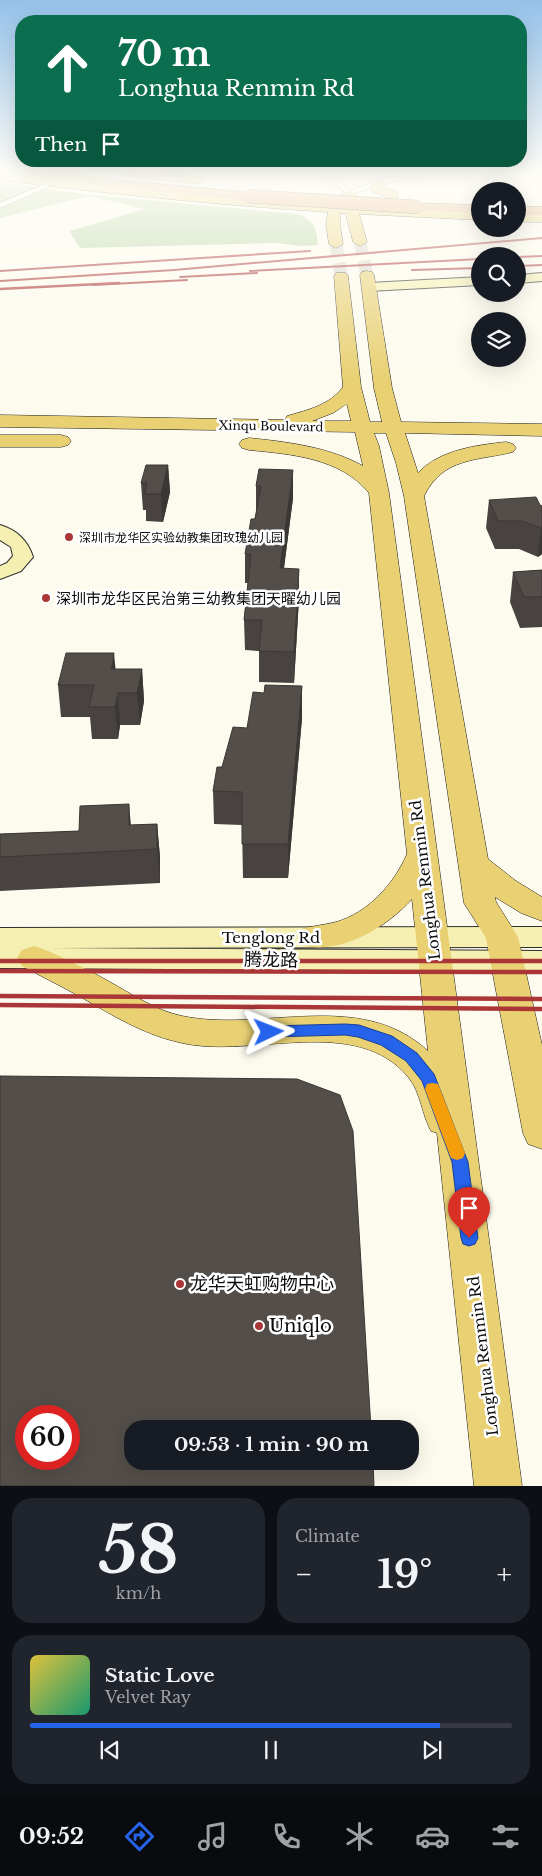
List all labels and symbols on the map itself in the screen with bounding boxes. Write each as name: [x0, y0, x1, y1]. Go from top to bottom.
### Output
street label: Xinqu Boulevard: [218, 418, 324, 434]
place label: 深圳市龙华区实验幼教集团玫瑰幼儿园: [79, 530, 283, 545]
marker: 深圳市龙华区实验幼教集团玫瑰幼儿园: [63, 531, 75, 543]
place label: 深圳市龙华区民治第三幼教集团天曜幼儿园: [56, 589, 341, 608]
marker: 深圳市龙华区民治第三幼教集团天曜幼儿园: [40, 592, 52, 604]
street label: Longhua Renmin Rd: [406, 799, 444, 961]
street label: Tenglong Rd: [222, 928, 320, 947]
street label: 腾龙路: [244, 949, 298, 971]
position arrow: [242, 1005, 294, 1057]
pin: [448, 1187, 490, 1238]
place label: 龙华天虹购物中心: [190, 1273, 334, 1295]
street label: Longhua Renmin Rd: [464, 1275, 502, 1437]
marker: 龙华天虹购物中心: [174, 1278, 186, 1290]
place label: Uniqlo: [269, 1315, 332, 1337]
marker: Uniqlo: [253, 1320, 265, 1332]
speed limit sign: 60: [15, 1405, 80, 1470]

